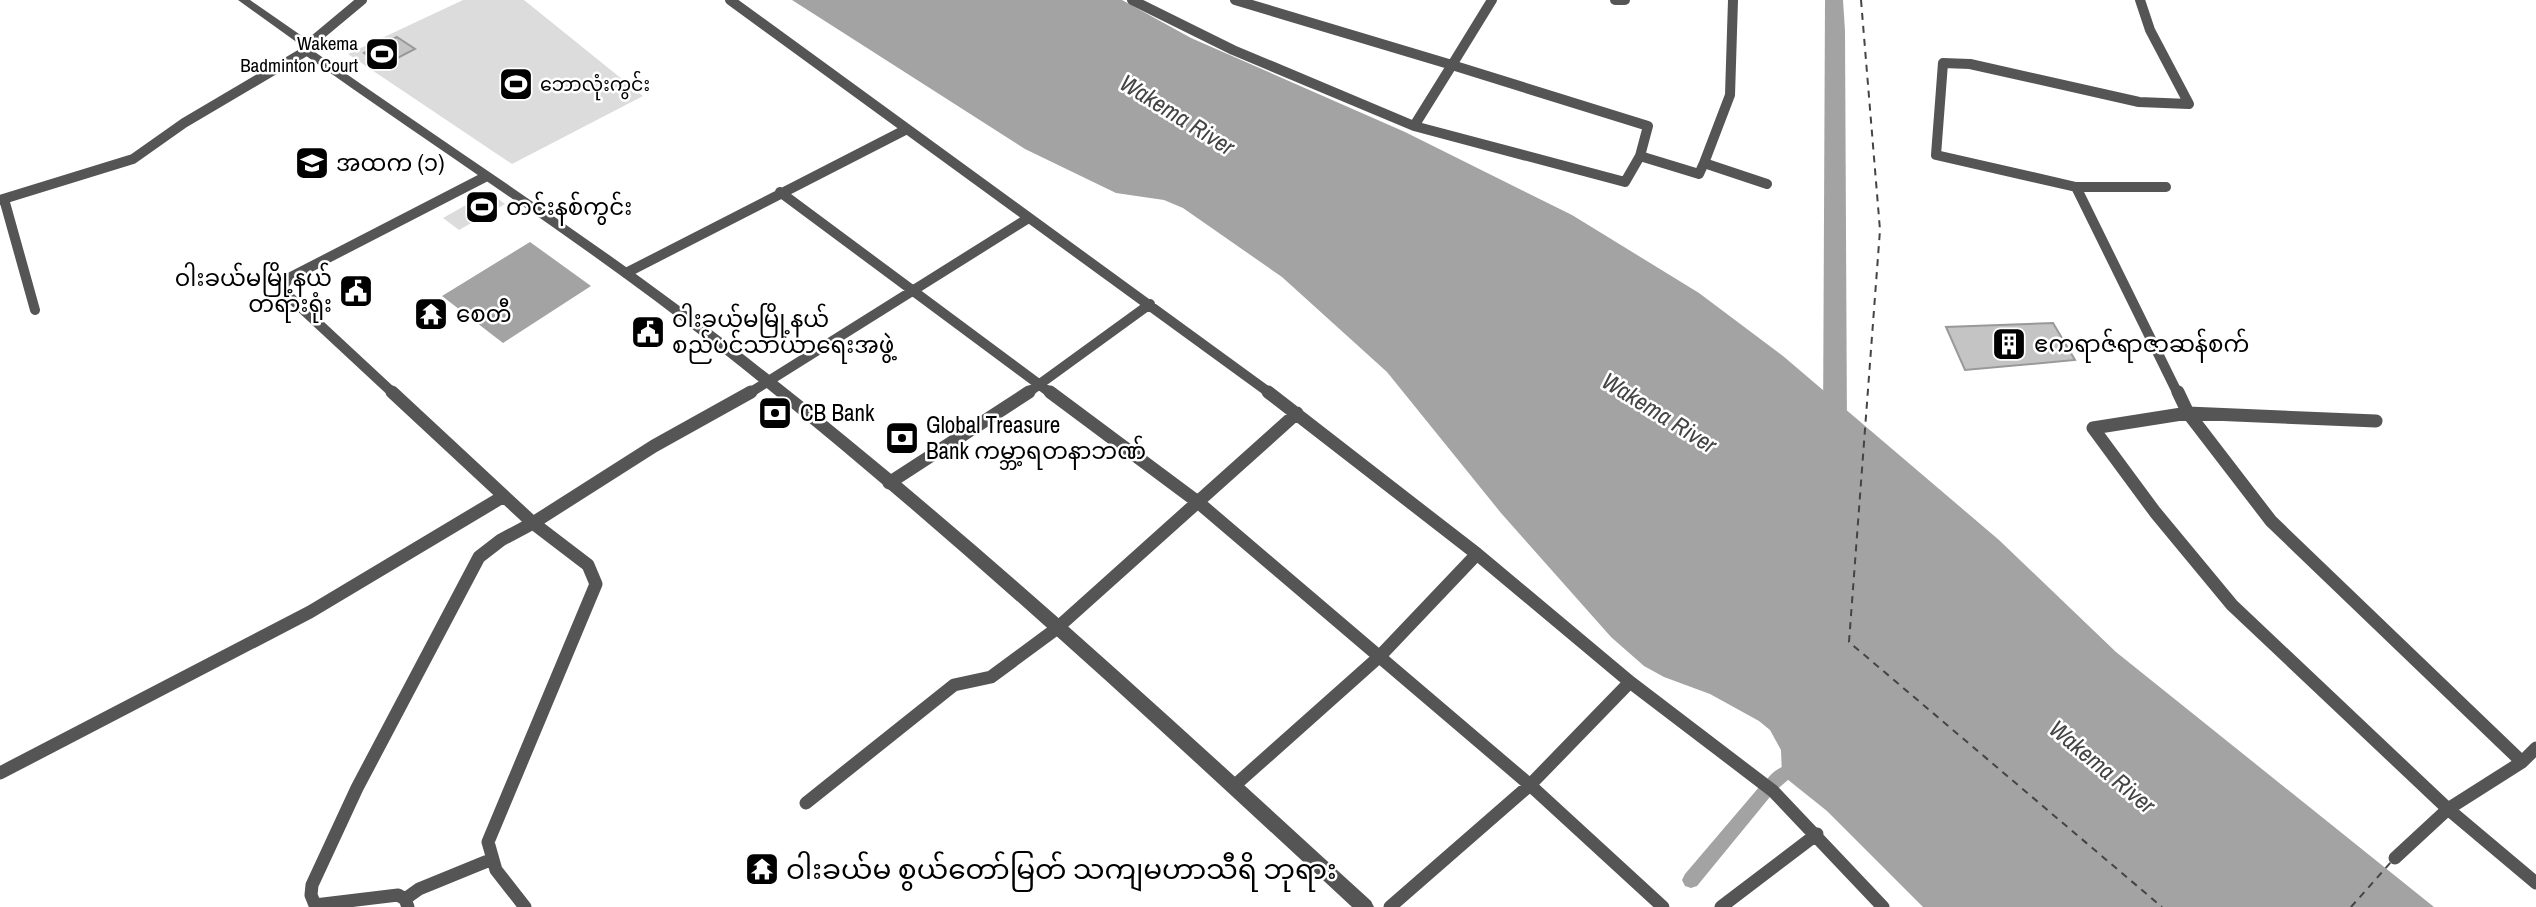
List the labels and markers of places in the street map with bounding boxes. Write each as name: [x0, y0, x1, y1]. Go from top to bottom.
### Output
place label: Wakema Badminton Court: [240, 30, 359, 78]
sports icon: Wakema Badminton Court: [363, 35, 401, 73]
sports icon: ဘောလုံးကွင်း: [497, 65, 535, 103]
place label: ဘောလုံးကွင်း: [540, 70, 650, 101]
school or university icon: အထက (၁): [293, 144, 331, 182]
place label: အထက (၁): [336, 147, 444, 178]
sports icon: တင်းနစ်ကွင်း: [463, 188, 501, 226]
place label: တင်းနစ်ကွင်း: [506, 191, 632, 226]
place label: ဝါးခယ်မမြို့နယ် တရားရုံး: [175, 262, 332, 323]
public building icon: ဝါးခယ်မမြို့နယ် တရားရုံး: [337, 272, 375, 310]
temple icon: စေတီ: [412, 295, 450, 333]
place label: စေတီ: [456, 298, 512, 329]
place label: ဝါးခယ်မမြို့နယ် စည်ပင်သာယာရေးအဖွဲ့: [672, 303, 897, 364]
public building icon: ဝါးခယ်မမြို့နယ် စည်ပင်သာယာရေးအဖွဲ့: [629, 313, 667, 351]
building icon: ဧကရာဇ်ရာဇာဆန်စက်: [1990, 325, 2028, 363]
place label: ဧကရာဇ်ရာဇာဆန်စက်: [2034, 328, 2249, 363]
bank icon: CB Bank: [756, 394, 794, 432]
place label: CB Bank: [800, 397, 875, 428]
place label: Global Treasure Bank ကမ္ဘာ့ရတနာဘဏ်: [926, 409, 1146, 470]
bank icon: Global Treasure Bank ကမ္ဘာ့ရတနာဘဏ်: [883, 419, 921, 457]
temple icon: ဝါးခယ်မ စွယ်တော်မြတ် သကျမဟာသီရိ ဘုရား: [743, 850, 781, 888]
place label: ဝါးခယ်မ စွယ်တော်မြတ် သကျမဟာသီရိ ဘုရား: [786, 850, 1337, 892]

